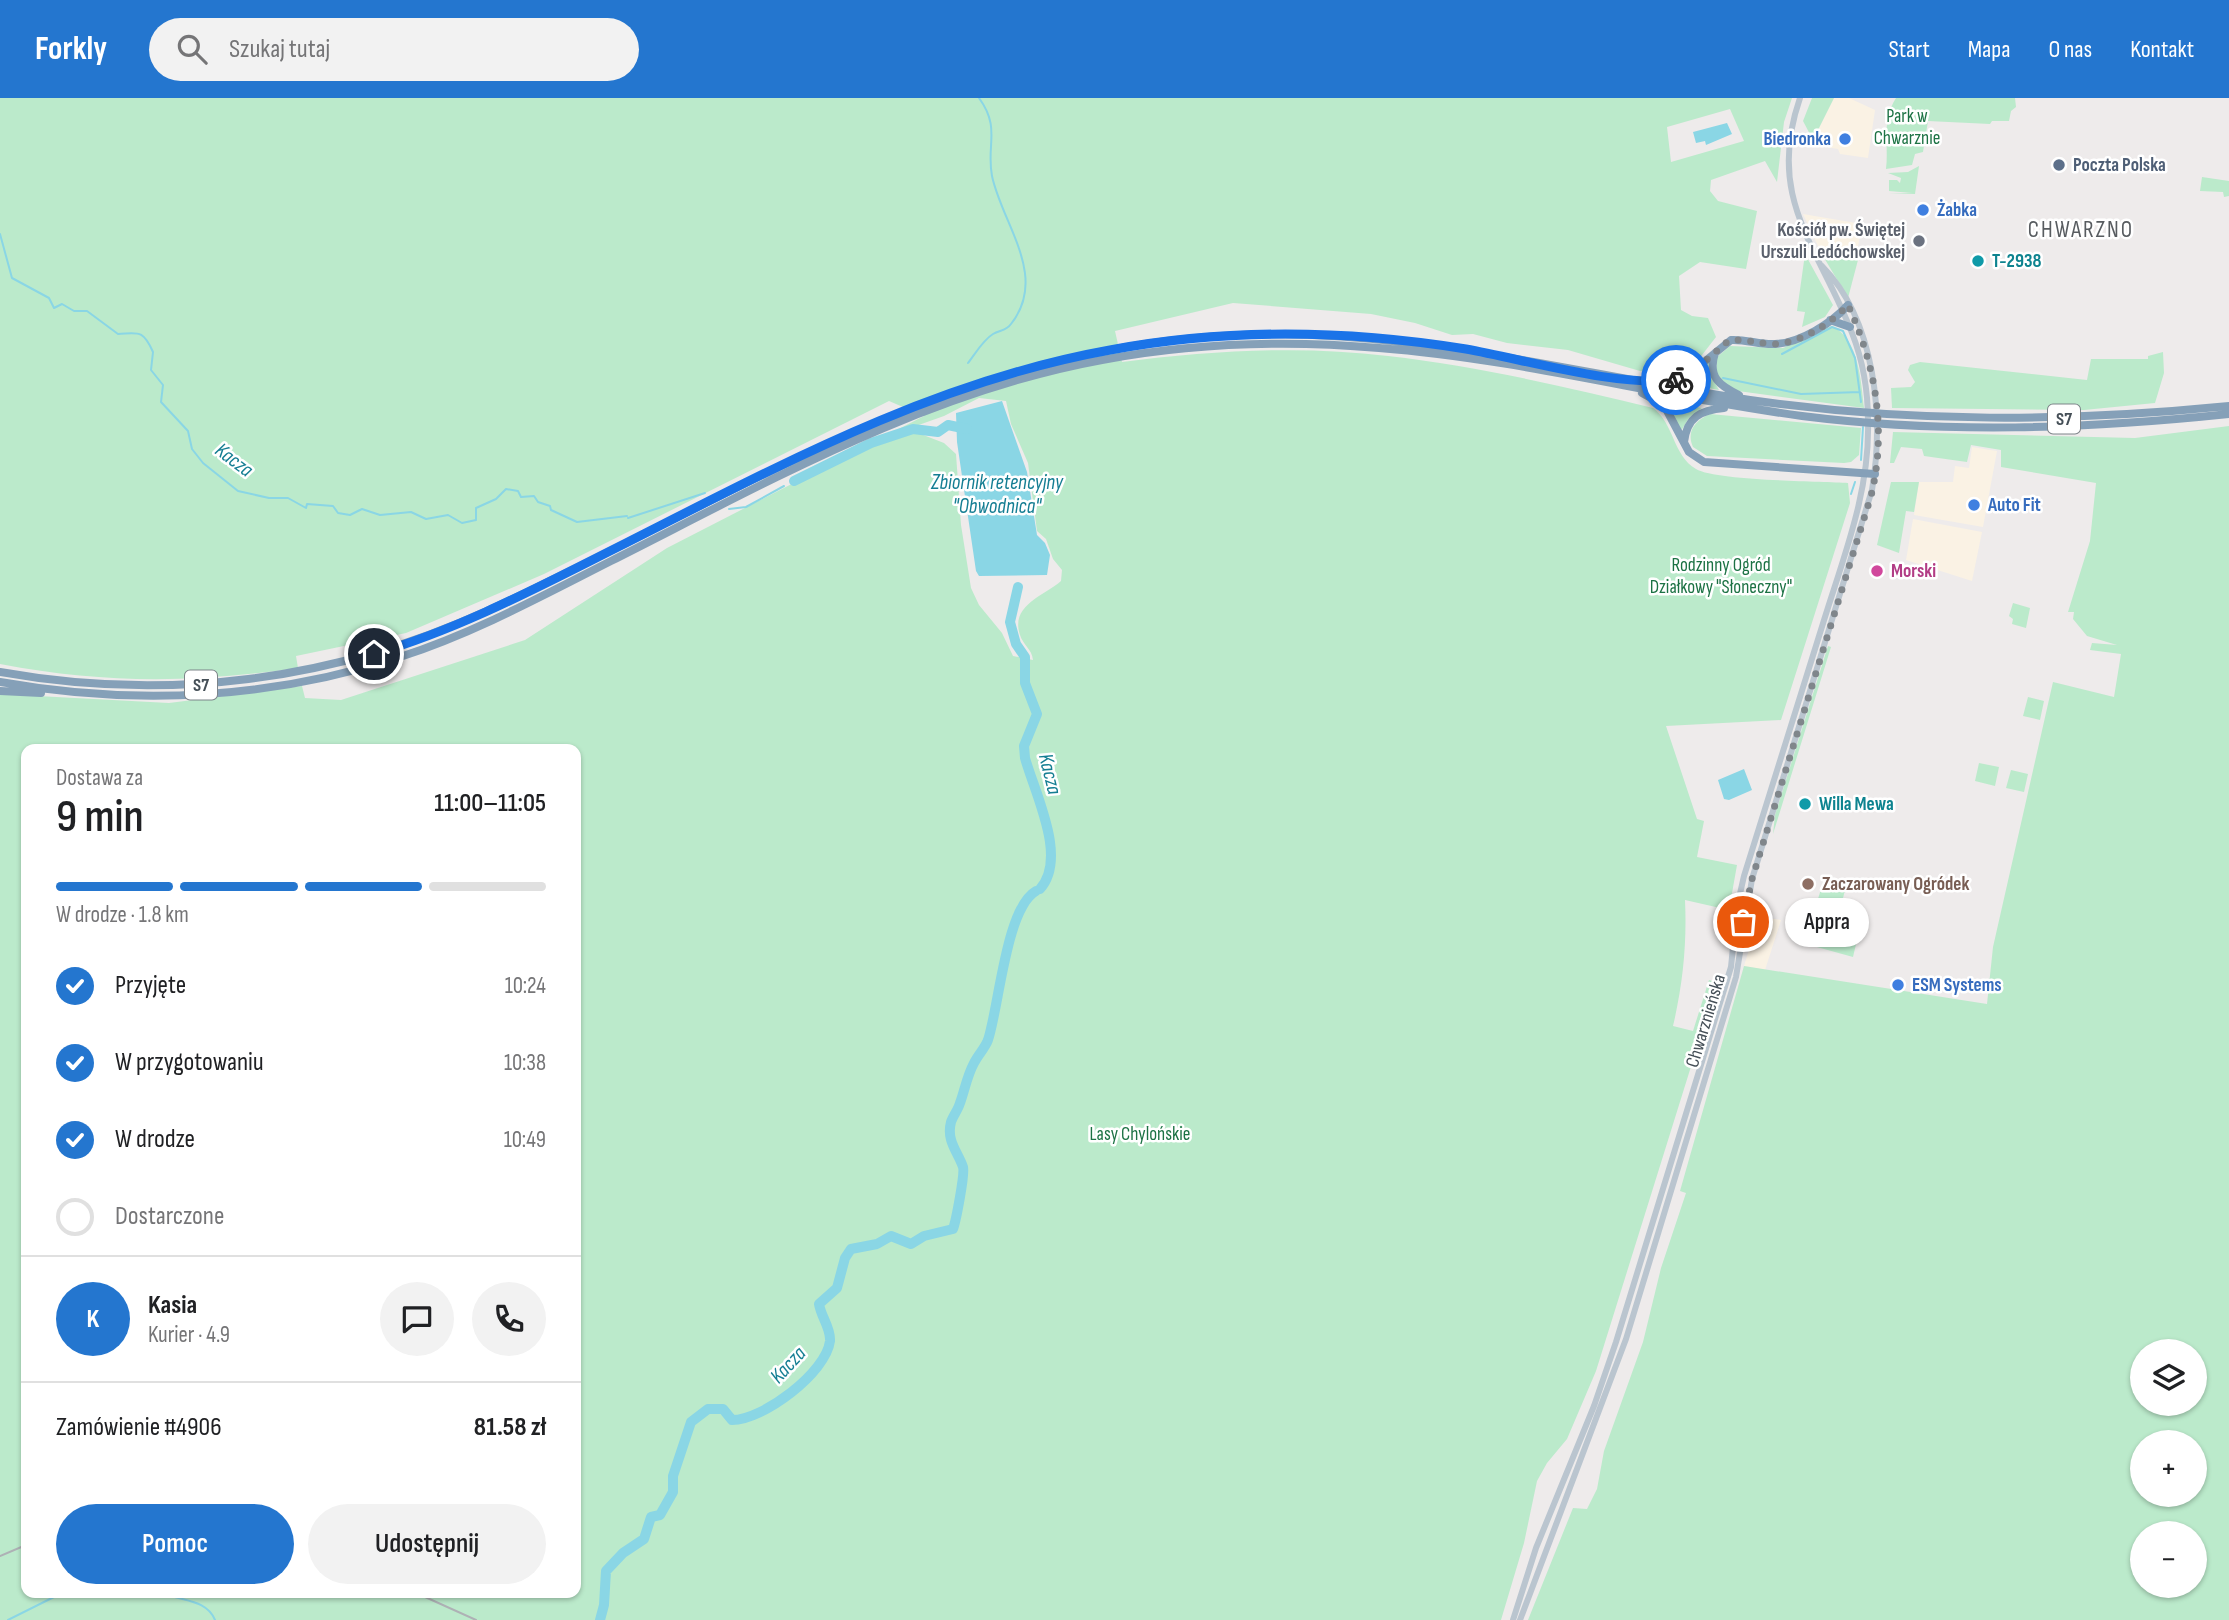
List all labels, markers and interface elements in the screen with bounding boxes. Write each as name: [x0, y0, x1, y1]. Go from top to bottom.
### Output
search box: [149, 18, 639, 81]
text: Forkly: [35, 29, 107, 69]
icon: search: [173, 30, 211, 68]
text: Szukaj tutaj: [229, 34, 330, 65]
text: Start: [1889, 35, 1930, 64]
text: Mapa: [1968, 35, 2010, 64]
text: O nas: [2048, 35, 2092, 64]
text: Kontakt: [2130, 35, 2194, 64]
park label: Park w Chwarznie: [1874, 105, 1940, 150]
place label: Biedronka: [1764, 128, 1831, 151]
marker: Biedronka: [1837, 131, 1853, 147]
place label: Poczta Polska: [2073, 154, 2166, 177]
marker: Poczta Polska: [2051, 157, 2067, 173]
place label: Żabka: [1937, 199, 1977, 222]
marker: Żabka: [1915, 202, 1931, 218]
district label: CHWARZNO: [2028, 216, 2134, 244]
place label: Kościół pw. Świętej Urszuli Ledóchowskej: [1761, 219, 1905, 264]
marker: Kościół pw. Świętej Urszuli Ledóchowskej: [1911, 233, 1927, 249]
place label: T-2938: [1992, 250, 2041, 273]
marker: T-2938: [1970, 253, 1986, 269]
courier: [1641, 345, 1711, 415]
icon: bike: [1657, 361, 1695, 399]
road number: S7: [2048, 404, 2080, 433]
water label: Kacza: [210, 438, 258, 483]
water label: Zbiornik retencyjny "Obwodnica": [930, 470, 1064, 519]
place label: Auto Fit: [1987, 494, 2041, 517]
marker: Auto Fit: [1966, 497, 1982, 513]
park label: Rodzinny Ogród Działkowy "Słoneczny": [1650, 554, 1792, 599]
place label: Morski: [1891, 560, 1936, 583]
marker: Morski: [1869, 563, 1885, 579]
pin: [344, 624, 404, 684]
icon: home: [355, 635, 393, 673]
road number: S7: [185, 670, 217, 700]
water label: Kacza: [1033, 751, 1067, 797]
text: Dostawa za: [56, 764, 143, 792]
text: 11:00–11:05: [434, 788, 546, 819]
text: 9 min: [56, 790, 144, 845]
place label: Willa Mewa: [1819, 793, 1894, 816]
marker: Willa Mewa: [1797, 796, 1813, 812]
place label: Zaczarowany Ogródek: [1822, 873, 1969, 896]
marker: Zaczarowany Ogródek: [1800, 876, 1816, 892]
pin: [1713, 892, 1773, 952]
callout: Appra: [1785, 898, 1869, 946]
text: W drodze · 1.8 km: [56, 901, 189, 929]
icon: bag: [1724, 903, 1762, 941]
text: Appra: [1804, 908, 1850, 936]
icon: check: [56, 967, 94, 1005]
text: Przyjęte: [115, 970, 186, 1001]
text: 10:24: [505, 972, 546, 1000]
street label: Chwarznieńska: [1681, 972, 1731, 1070]
place label: ESM Systems: [1912, 974, 2002, 997]
marker: ESM Systems: [1890, 977, 1906, 993]
icon: check: [56, 1044, 94, 1082]
text: W przygotowaniu: [115, 1047, 264, 1078]
text: 10:38: [504, 1049, 546, 1077]
icon: check: [56, 1121, 94, 1159]
park label: Lasy Chylońskie: [1090, 1123, 1190, 1146]
text: W drodze: [115, 1124, 195, 1155]
text: 10:49: [504, 1126, 546, 1154]
text: Dostarczone: [115, 1201, 224, 1232]
button: chat: [380, 1282, 454, 1356]
button: phone: [472, 1282, 546, 1356]
text: Kasia: [148, 1290, 197, 1321]
text: K: [87, 1304, 99, 1335]
text: Kurier · 4.9: [148, 1321, 230, 1349]
map controls: [2130, 1339, 2207, 1598]
button: layers: [2130, 1339, 2207, 1416]
water label: Kacza: [765, 1341, 812, 1389]
text: Zamówienie #4906: [56, 1412, 222, 1443]
text: 81.58 zł: [474, 1412, 546, 1443]
button: +: [2130, 1430, 2207, 1507]
button: Pomoc: [56, 1504, 294, 1584]
button: Udostępnij: [308, 1504, 546, 1584]
button: −: [2130, 1521, 2207, 1598]

